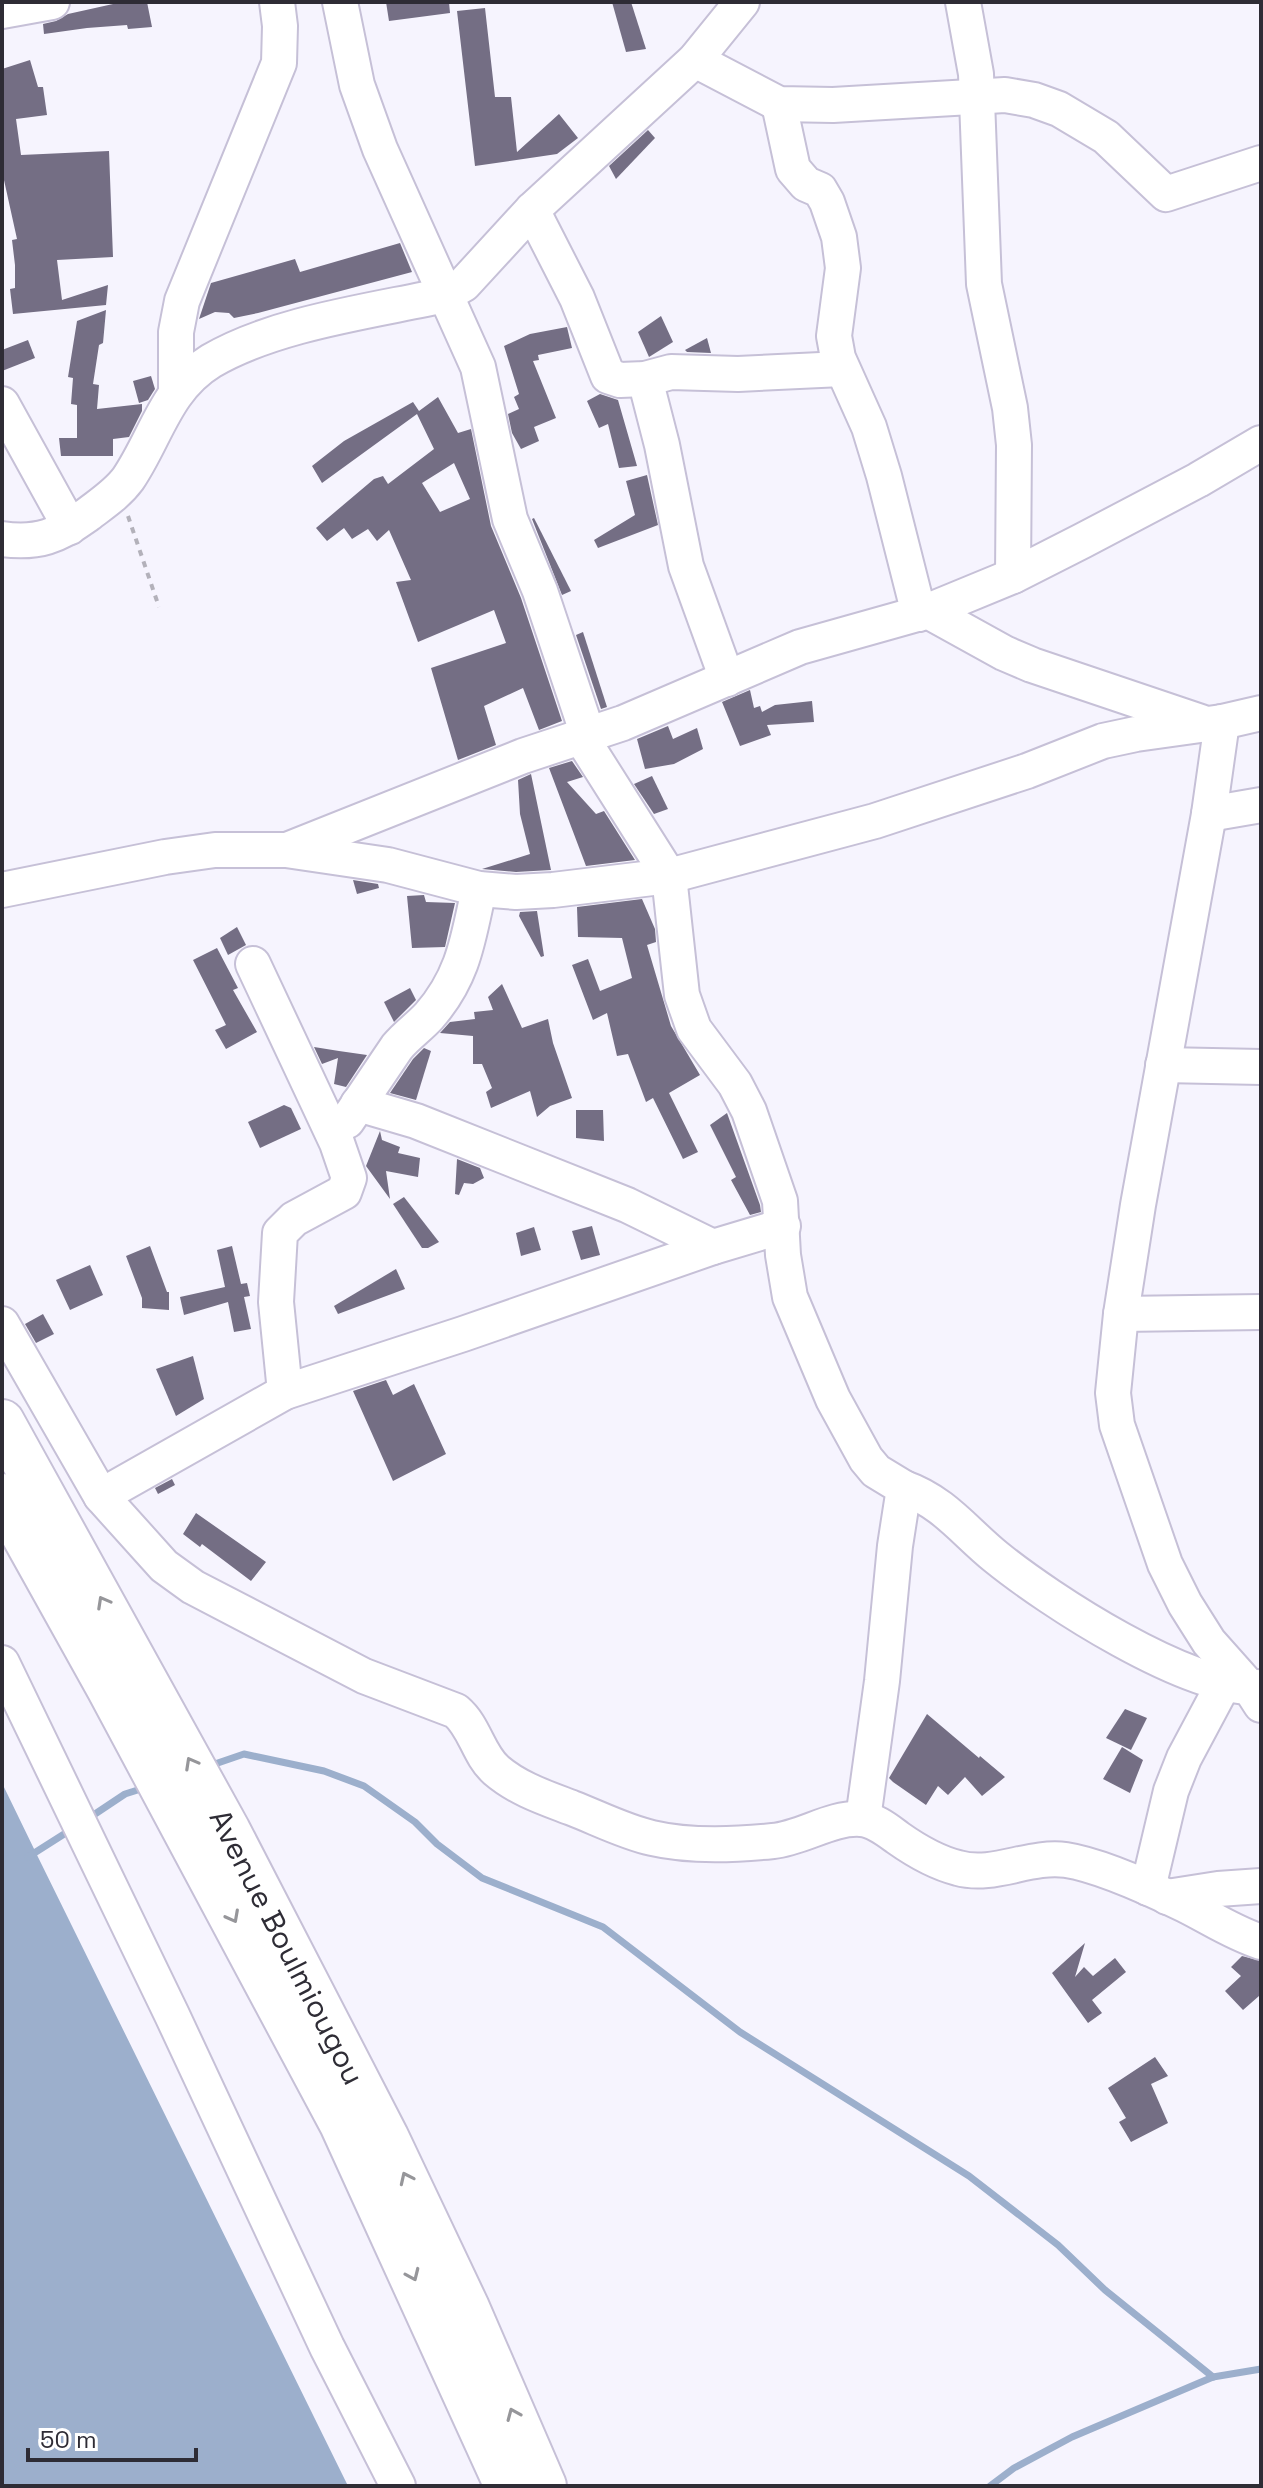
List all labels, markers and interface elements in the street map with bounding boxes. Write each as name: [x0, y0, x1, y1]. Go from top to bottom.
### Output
one-way arrow: [97, 1596, 112, 1610]
one-way arrow: [185, 1757, 201, 1771]
street label: Avenue Boulmiougou: [201, 1803, 373, 2091]
one-way arrow: [223, 1909, 238, 1924]
one-way arrow: [400, 2171, 415, 2186]
one-way arrow: [403, 2266, 419, 2281]
one-way arrow: [507, 2408, 523, 2423]
scale bar: [28, 2412, 196, 2462]
text: 50 m: [40, 2424, 97, 2455]

